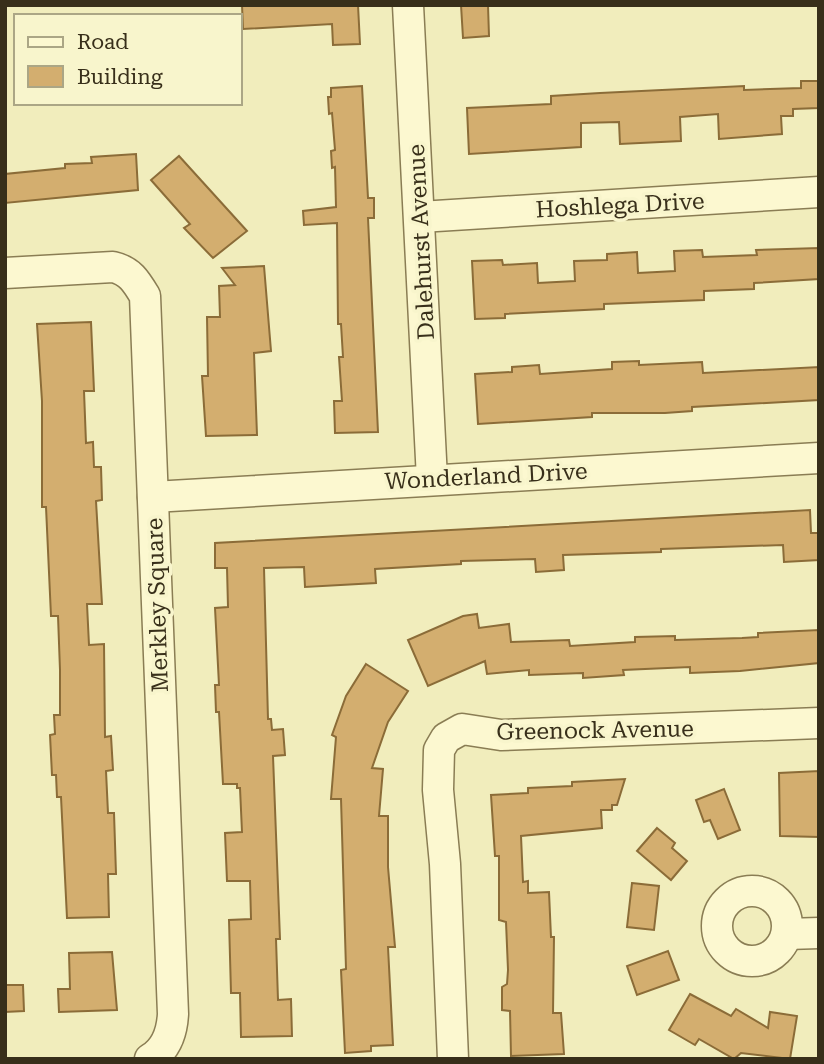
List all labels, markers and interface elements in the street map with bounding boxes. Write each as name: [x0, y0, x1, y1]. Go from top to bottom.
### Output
legend: [14, 14, 242, 105]
text: Road: [77, 30, 129, 54]
text: Building: [77, 65, 163, 89]
street label: Dalehurst Avenue: [403, 143, 440, 341]
street label: Hoshlega Drive: [535, 188, 705, 223]
street label: Wonderland Drive: [384, 458, 588, 495]
street label: Merkley Square: [141, 517, 174, 693]
street label: Greenock Avenue: [496, 715, 694, 746]

